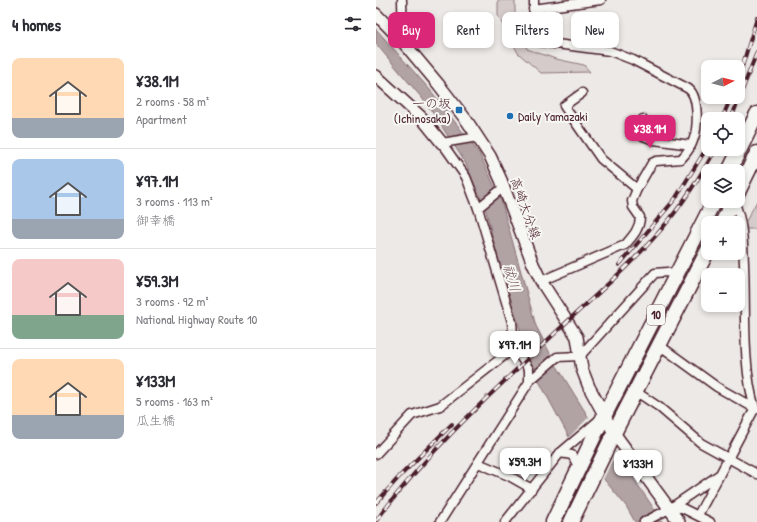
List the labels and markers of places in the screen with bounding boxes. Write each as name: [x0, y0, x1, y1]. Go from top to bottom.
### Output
place label: 一の坂 (Ichinosaka): [394, 94, 451, 127]
marker: 一の坂 (Ichinosaka): [454, 105, 464, 115]
place label: Daily Yamazaki: [518, 107, 588, 125]
marker: Daily Yamazaki: [505, 111, 515, 121]
pin: ¥38.1M: [617, 115, 683, 149]
pin: ¥97.1M: [482, 331, 548, 365]
pin: ¥59.3M: [492, 448, 558, 482]
pin: ¥133M: [610, 450, 666, 484]

